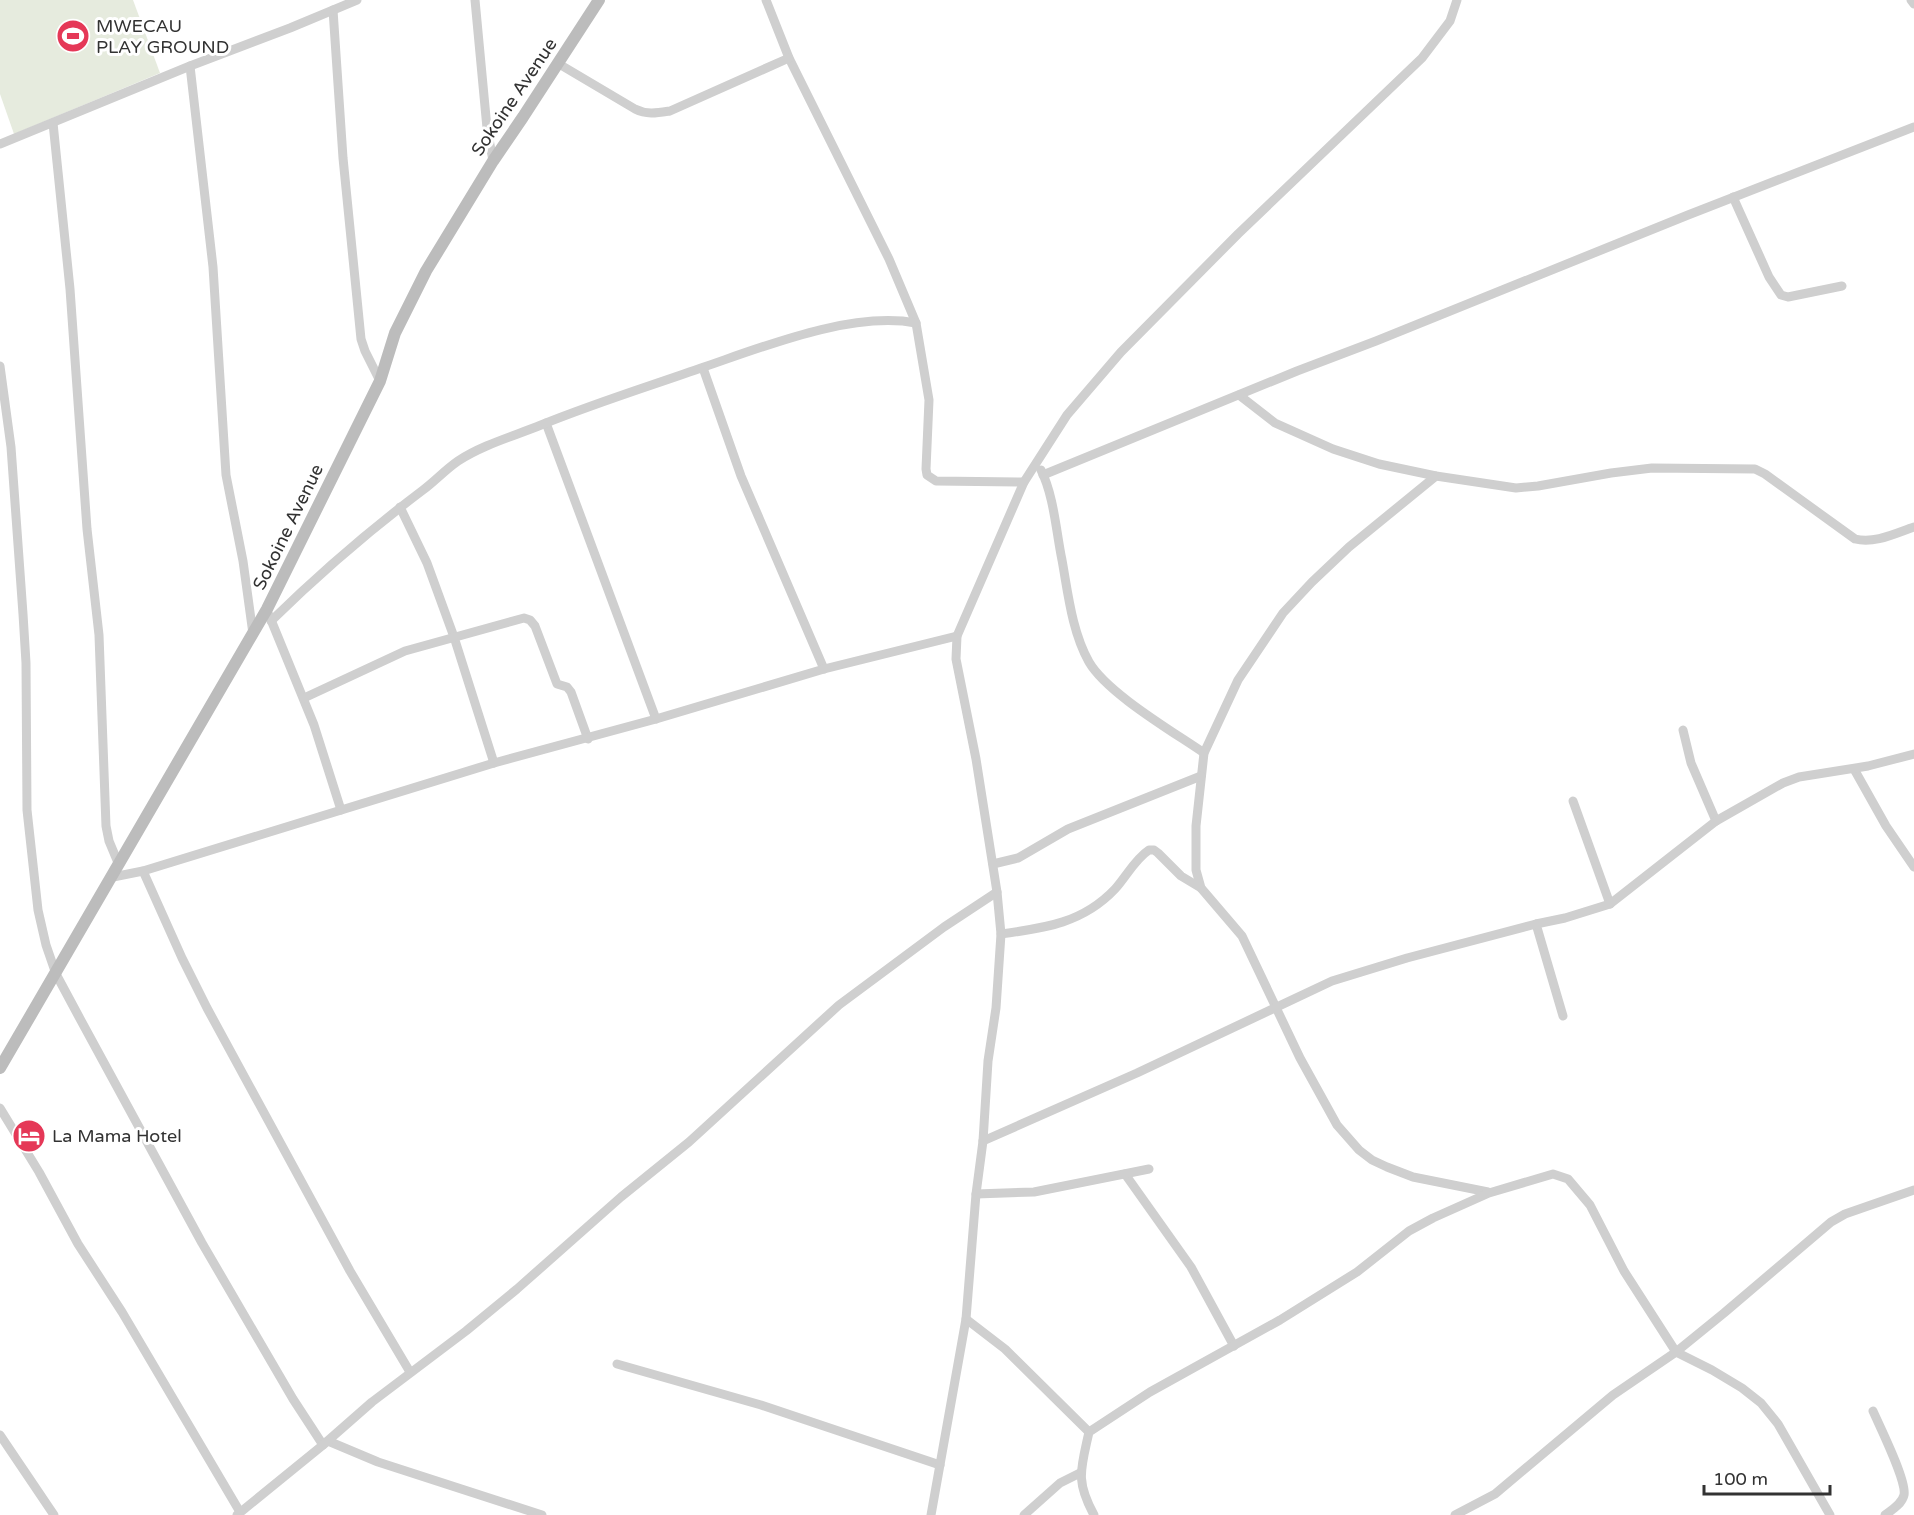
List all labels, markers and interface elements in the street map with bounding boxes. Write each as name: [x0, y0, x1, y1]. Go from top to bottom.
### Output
place label: MWECAU PLAY GROUND: [96, 15, 229, 58]
sports icon: MWECAU PLAY GROUND: [55, 18, 91, 54]
street label: Sokoine Avenue: [466, 34, 562, 160]
street label: Sokoine Avenue: [248, 460, 328, 594]
hotel icon: La Mama Hotel: [11, 1118, 47, 1154]
place label: La Mama Hotel: [52, 1125, 182, 1147]
scale bar: [1704, 1458, 1830, 1496]
text: 100 m: [1713, 1468, 1768, 1490]

